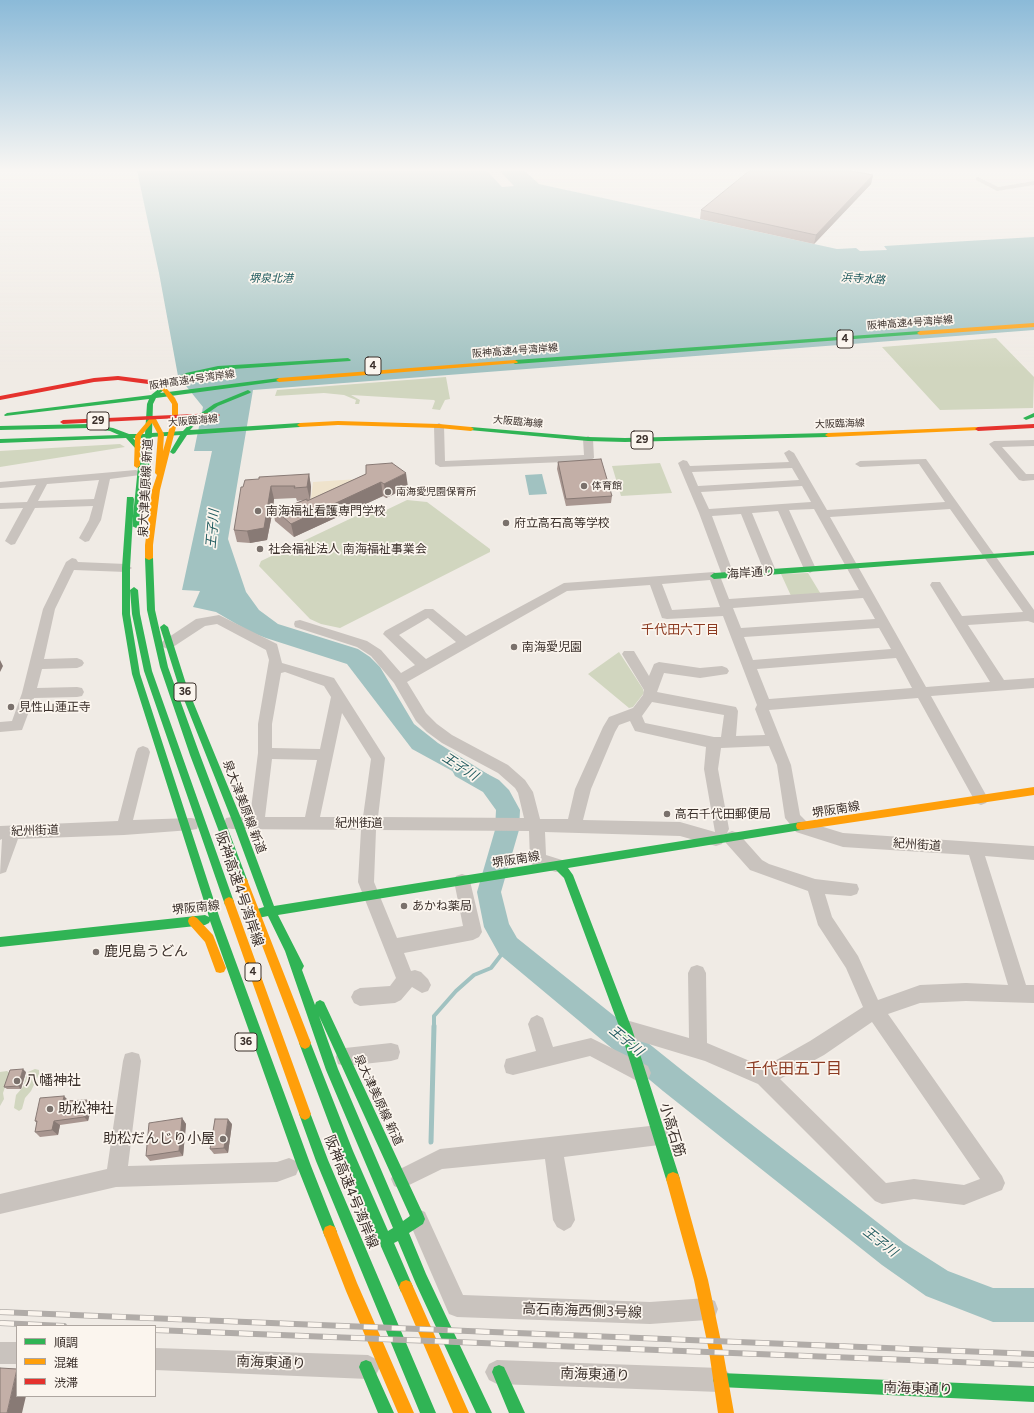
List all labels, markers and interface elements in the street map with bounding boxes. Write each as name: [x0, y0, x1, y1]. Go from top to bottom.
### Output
water label: 浜寺水路: [841, 271, 885, 287]
water label: 堺泉北港: [249, 272, 293, 286]
street label: 阪神高速4号湾岸線: [867, 314, 953, 332]
road number: 4: [837, 330, 853, 348]
street label: 阪神高速4号湾岸線: [472, 342, 558, 360]
road number: 4: [365, 357, 381, 375]
street label: 阪神高速4号湾岸線: [148, 368, 236, 392]
road number: 29: [87, 412, 109, 430]
street label: 大阪臨海線: [168, 413, 218, 429]
street label: 大阪臨海線: [493, 414, 543, 430]
street label: 大阪臨海線: [815, 417, 865, 431]
road number: 29: [631, 431, 653, 449]
street label: 泉大津美原線 新道: [136, 438, 156, 538]
place label: 体育館: [592, 480, 622, 492]
marker: 体育館: [579, 481, 589, 491]
place label: 南海愛児園保育所: [396, 486, 476, 498]
marker: 南海愛児園保育所: [383, 487, 393, 497]
place label: 南海福祉看護専門学校: [266, 504, 386, 518]
marker: 南海福祉看護専門学校: [253, 506, 263, 516]
water label: 王子川: [204, 509, 222, 549]
place label: 府立高石高等学校: [514, 516, 610, 530]
marker: 府立高石高等学校: [501, 518, 511, 528]
place label: 社会福祉法人 南海福祉事業会: [268, 542, 427, 556]
marker: 社会福祉法人 南海福祉事業会: [255, 544, 265, 554]
street label: 海岸通り: [727, 564, 775, 582]
district label: 千代田六丁目: [641, 622, 719, 638]
place label: 南海愛児園: [522, 640, 582, 654]
marker: 南海愛児園: [509, 642, 519, 652]
road number: 36: [174, 683, 196, 701]
place label: 見性山蓮正寺: [19, 700, 91, 714]
marker: 見性山蓮正寺: [6, 702, 16, 712]
water label: 王子川: [439, 750, 481, 784]
street label: 泉大津美原線 新道: [220, 758, 268, 856]
street label: 堺阪南線: [811, 799, 861, 821]
place label: 高石千代田郵便局: [675, 807, 771, 821]
marker: 高石千代田郵便局: [662, 809, 672, 819]
street label: 紀州街道: [335, 816, 383, 830]
street label: 紀州街道: [11, 823, 59, 839]
street label: 阪神高速4号湾岸線: [211, 829, 267, 949]
street label: 紀州街道: [893, 836, 941, 854]
street label: 堺阪南線: [491, 849, 541, 871]
street label: 堺阪南線: [171, 898, 221, 918]
place label: あかね薬局: [412, 899, 472, 913]
marker: あかね薬局: [399, 901, 409, 911]
place label: 鹿児島うどん: [104, 944, 188, 960]
marker: 鹿児島うどん: [91, 947, 101, 957]
road number: 4: [245, 963, 261, 981]
water label: 王子川: [606, 1023, 646, 1059]
road number: 36: [235, 1033, 257, 1051]
street label: 泉大津美原線 新道: [351, 1052, 405, 1148]
district label: 千代田五丁目: [746, 1059, 842, 1079]
place label: 八幡神社: [25, 1073, 81, 1089]
marker: 八幡神社: [12, 1076, 22, 1086]
place label: 助松神社: [58, 1101, 114, 1117]
street label: 小高石筋: [656, 1101, 688, 1159]
marker: 助松神社: [45, 1104, 55, 1114]
place label: 助松だんじり小屋: [103, 1131, 215, 1147]
street label: 阪神高速4号湾岸線: [321, 1133, 381, 1251]
marker: 助松だんじり小屋: [218, 1134, 228, 1144]
water label: 王子川: [860, 1224, 900, 1260]
street label: 高石南海西側3号線: [522, 1301, 642, 1321]
legend: [16, 1325, 156, 1397]
text: 順調: [54, 1336, 78, 1350]
street label: 南海東通り: [236, 1353, 306, 1373]
text: 混雑: [54, 1356, 78, 1370]
street label: 南海東通り: [560, 1365, 630, 1385]
text: 渋滞: [54, 1376, 78, 1390]
street label: 南海東通り: [883, 1379, 953, 1399]

